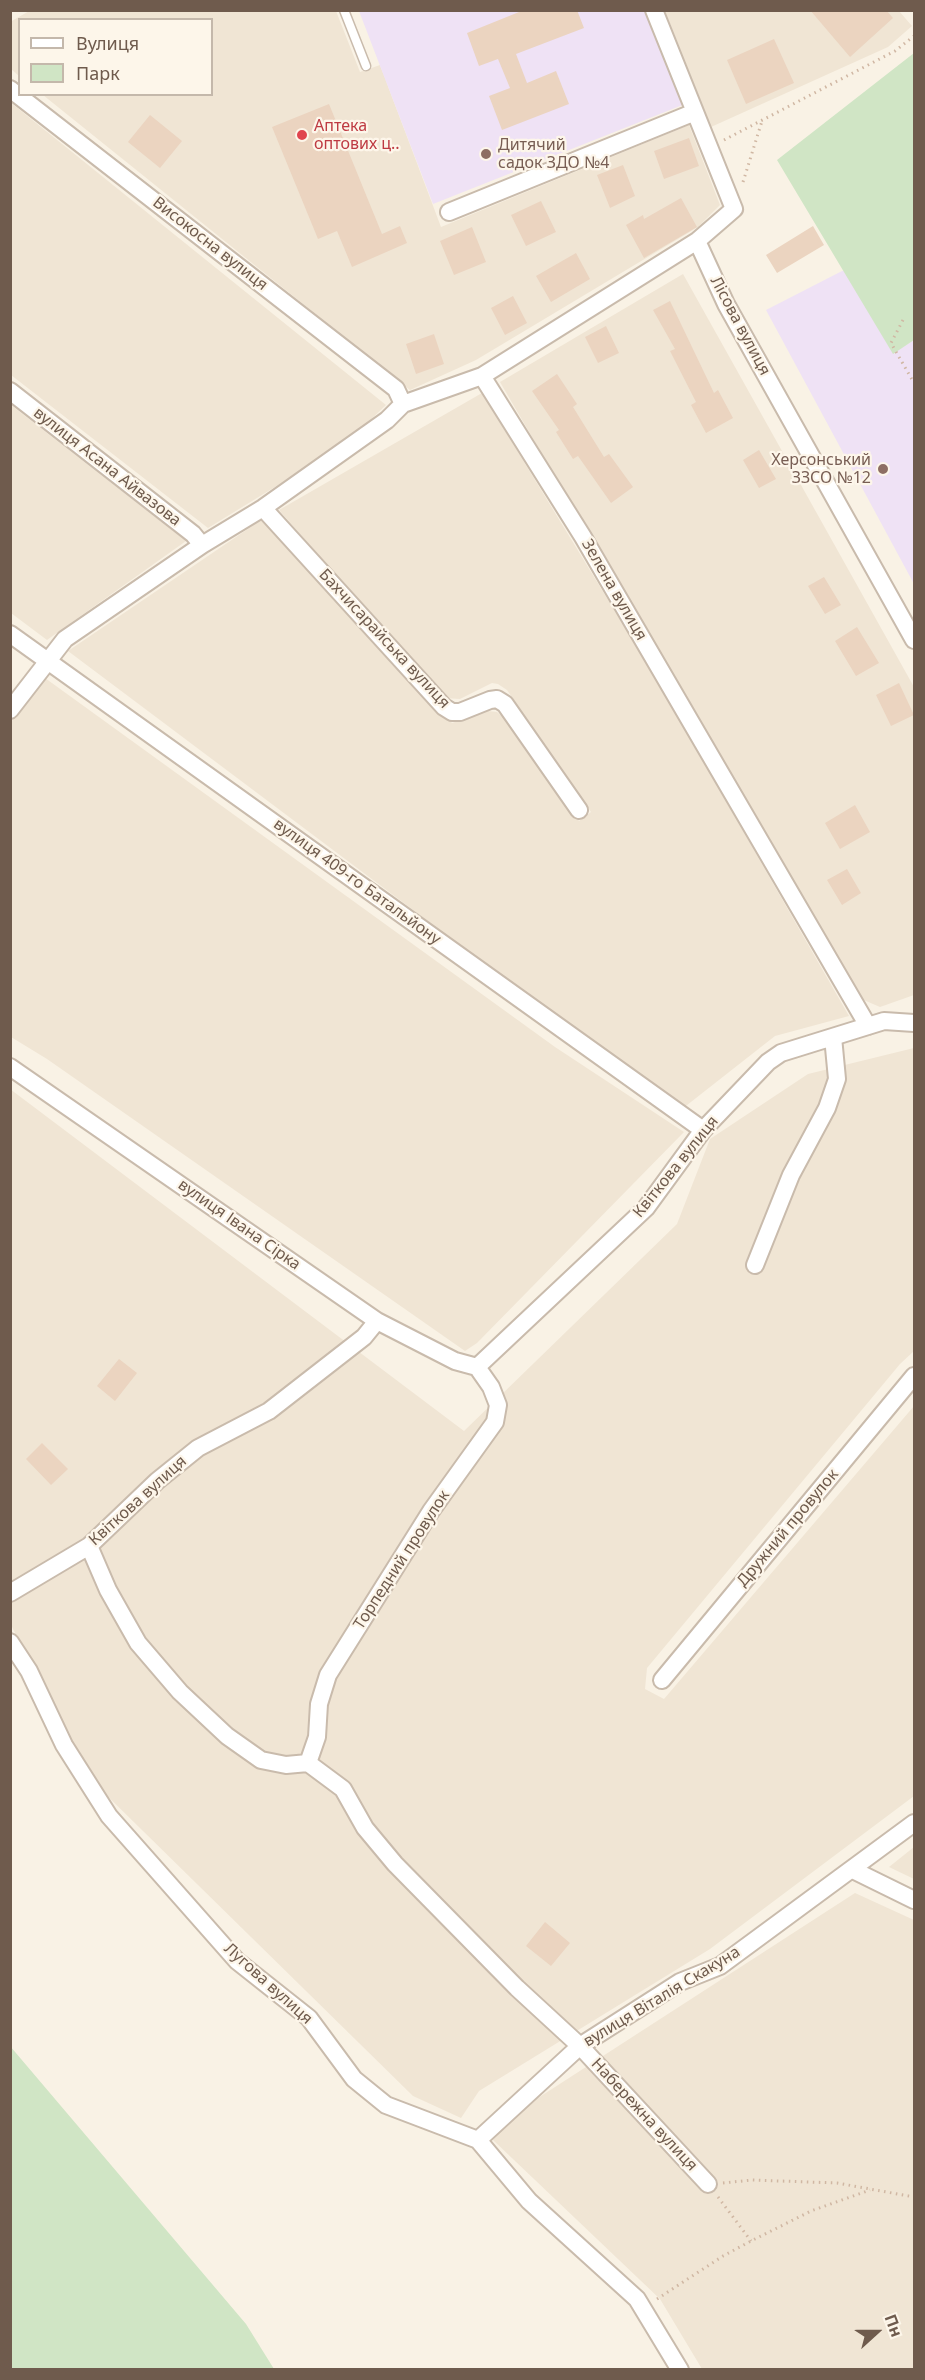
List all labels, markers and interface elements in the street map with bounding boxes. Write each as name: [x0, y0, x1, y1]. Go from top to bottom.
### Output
legend: [18, 18, 213, 96]
text: Вулиця: [76, 31, 139, 55]
text: Парк: [76, 61, 120, 85]
place label: Аптека оптових ц‥: [314, 116, 400, 154]
marker: Аптека оптових ц‥: [295, 128, 309, 142]
place label: Дитячий садок ЗДО №4: [498, 135, 609, 173]
marker: Дитячий садок ЗДО №4: [479, 147, 493, 161]
street label: Високосна вулиця: [149, 193, 271, 295]
street label: Лісова вулиця: [706, 273, 774, 379]
street label: вулиця Асана Айвазова: [29, 403, 185, 531]
place label: Херсонський ЗЗСО №12: [771, 450, 871, 488]
marker: Херсонський ЗЗСО №12: [876, 462, 890, 476]
street label: Зелена вулиця: [577, 536, 651, 644]
street label: Бахчисарайська вулиця: [314, 565, 454, 713]
street label: вулиця 409-го Батальйону: [270, 815, 444, 949]
street label: Квіткова вулиця: [629, 1112, 723, 1222]
street label: вулиця Івана Сірка: [174, 1175, 304, 1275]
street label: Квіткова вулиця: [85, 1452, 191, 1550]
street label: Дружний провулок: [733, 1465, 843, 1591]
street label: Торпедний провулок: [350, 1487, 454, 1633]
street label: Лугова вулиця: [220, 1939, 316, 2029]
street label: вулиця Віталія Скакуна: [580, 1943, 744, 2051]
street label: Набережна вулиця: [587, 2055, 701, 2175]
north arrow: [847, 2302, 907, 2362]
text: Пн: [879, 2311, 908, 2340]

